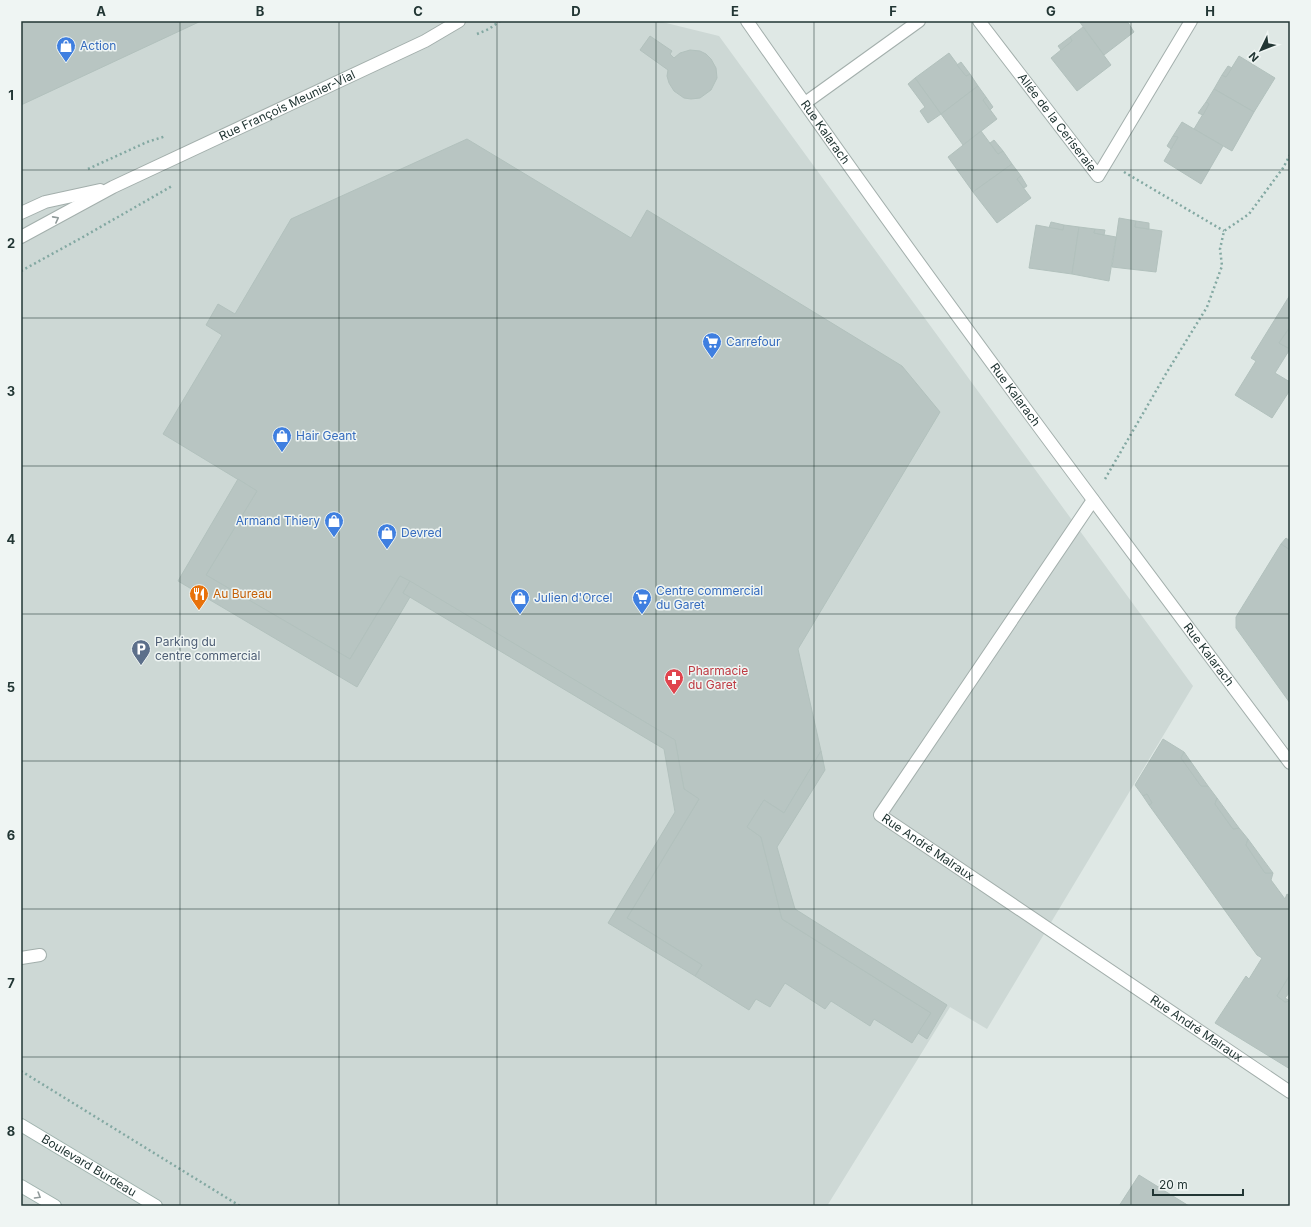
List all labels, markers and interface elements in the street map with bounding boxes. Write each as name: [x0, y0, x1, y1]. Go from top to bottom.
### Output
text: A: [96, 3, 106, 19]
text: B: [256, 3, 265, 19]
text: C: [413, 3, 423, 19]
text: D: [571, 3, 581, 19]
text: E: [731, 3, 739, 19]
text: F: [889, 3, 897, 19]
text: G: [1046, 3, 1056, 19]
text: H: [1205, 3, 1215, 19]
north arrow: [1241, 30, 1281, 70]
shop icon: Action: [55, 35, 77, 63]
place label: Action: [80, 38, 116, 53]
text: N: [1246, 49, 1262, 65]
street label: Rue François Meunier-Vial: [216, 67, 358, 143]
street label: Allée de la Ceriseraie: [1015, 70, 1100, 174]
text: 1: [8, 87, 14, 103]
street label: Rue Kalarach: [798, 97, 853, 167]
one-way arrow: [51, 216, 59, 223]
text: 2: [7, 235, 15, 251]
supermarket icon: Carrefour: [701, 331, 723, 359]
place label: Carrefour: [726, 334, 781, 349]
street label: Rue Kalarach: [987, 360, 1044, 429]
text: 3: [7, 383, 15, 399]
shop icon: Hair Geant: [271, 425, 293, 453]
place label: Hair Geant: [296, 428, 356, 443]
shop icon: Armand Thiery: [323, 510, 345, 538]
place label: Armand Thiery: [236, 513, 320, 528]
shop icon: Devred: [376, 522, 398, 550]
place label: Devred: [401, 525, 442, 540]
text: 4: [7, 531, 16, 547]
restaurant icon: Au Bureau: [188, 583, 210, 611]
place label: Centre commercial du Garet: [656, 583, 763, 612]
place label: Au Bureau: [213, 586, 272, 601]
shop icon: Julien d'Orcel: [509, 587, 531, 615]
supermarket icon: Centre commercial du Garet: [631, 587, 653, 615]
place label: Julien d'Orcel: [534, 590, 612, 605]
street label: Rue Kalarach: [1181, 620, 1238, 689]
place label: Parking du centre commercial: [155, 634, 260, 663]
parking icon: Parking du centre commercial: [130, 638, 152, 666]
place label: Pharmacie du Garet: [688, 663, 748, 692]
pharmacy icon: Pharmacie du Garet: [663, 667, 685, 695]
text: 5: [7, 679, 15, 695]
street label: Rue André Malraux: [879, 810, 977, 884]
text: 6: [7, 827, 15, 843]
text: 7: [7, 975, 15, 991]
street label: Rue André Malraux: [1148, 992, 1246, 1065]
text: 8: [7, 1123, 15, 1139]
street label: Boulevard Burdeau: [39, 1131, 139, 1199]
scale bar: [1153, 1171, 1243, 1197]
text: 20 m: [1159, 1177, 1188, 1192]
one-way arrow: [34, 1191, 41, 1198]

